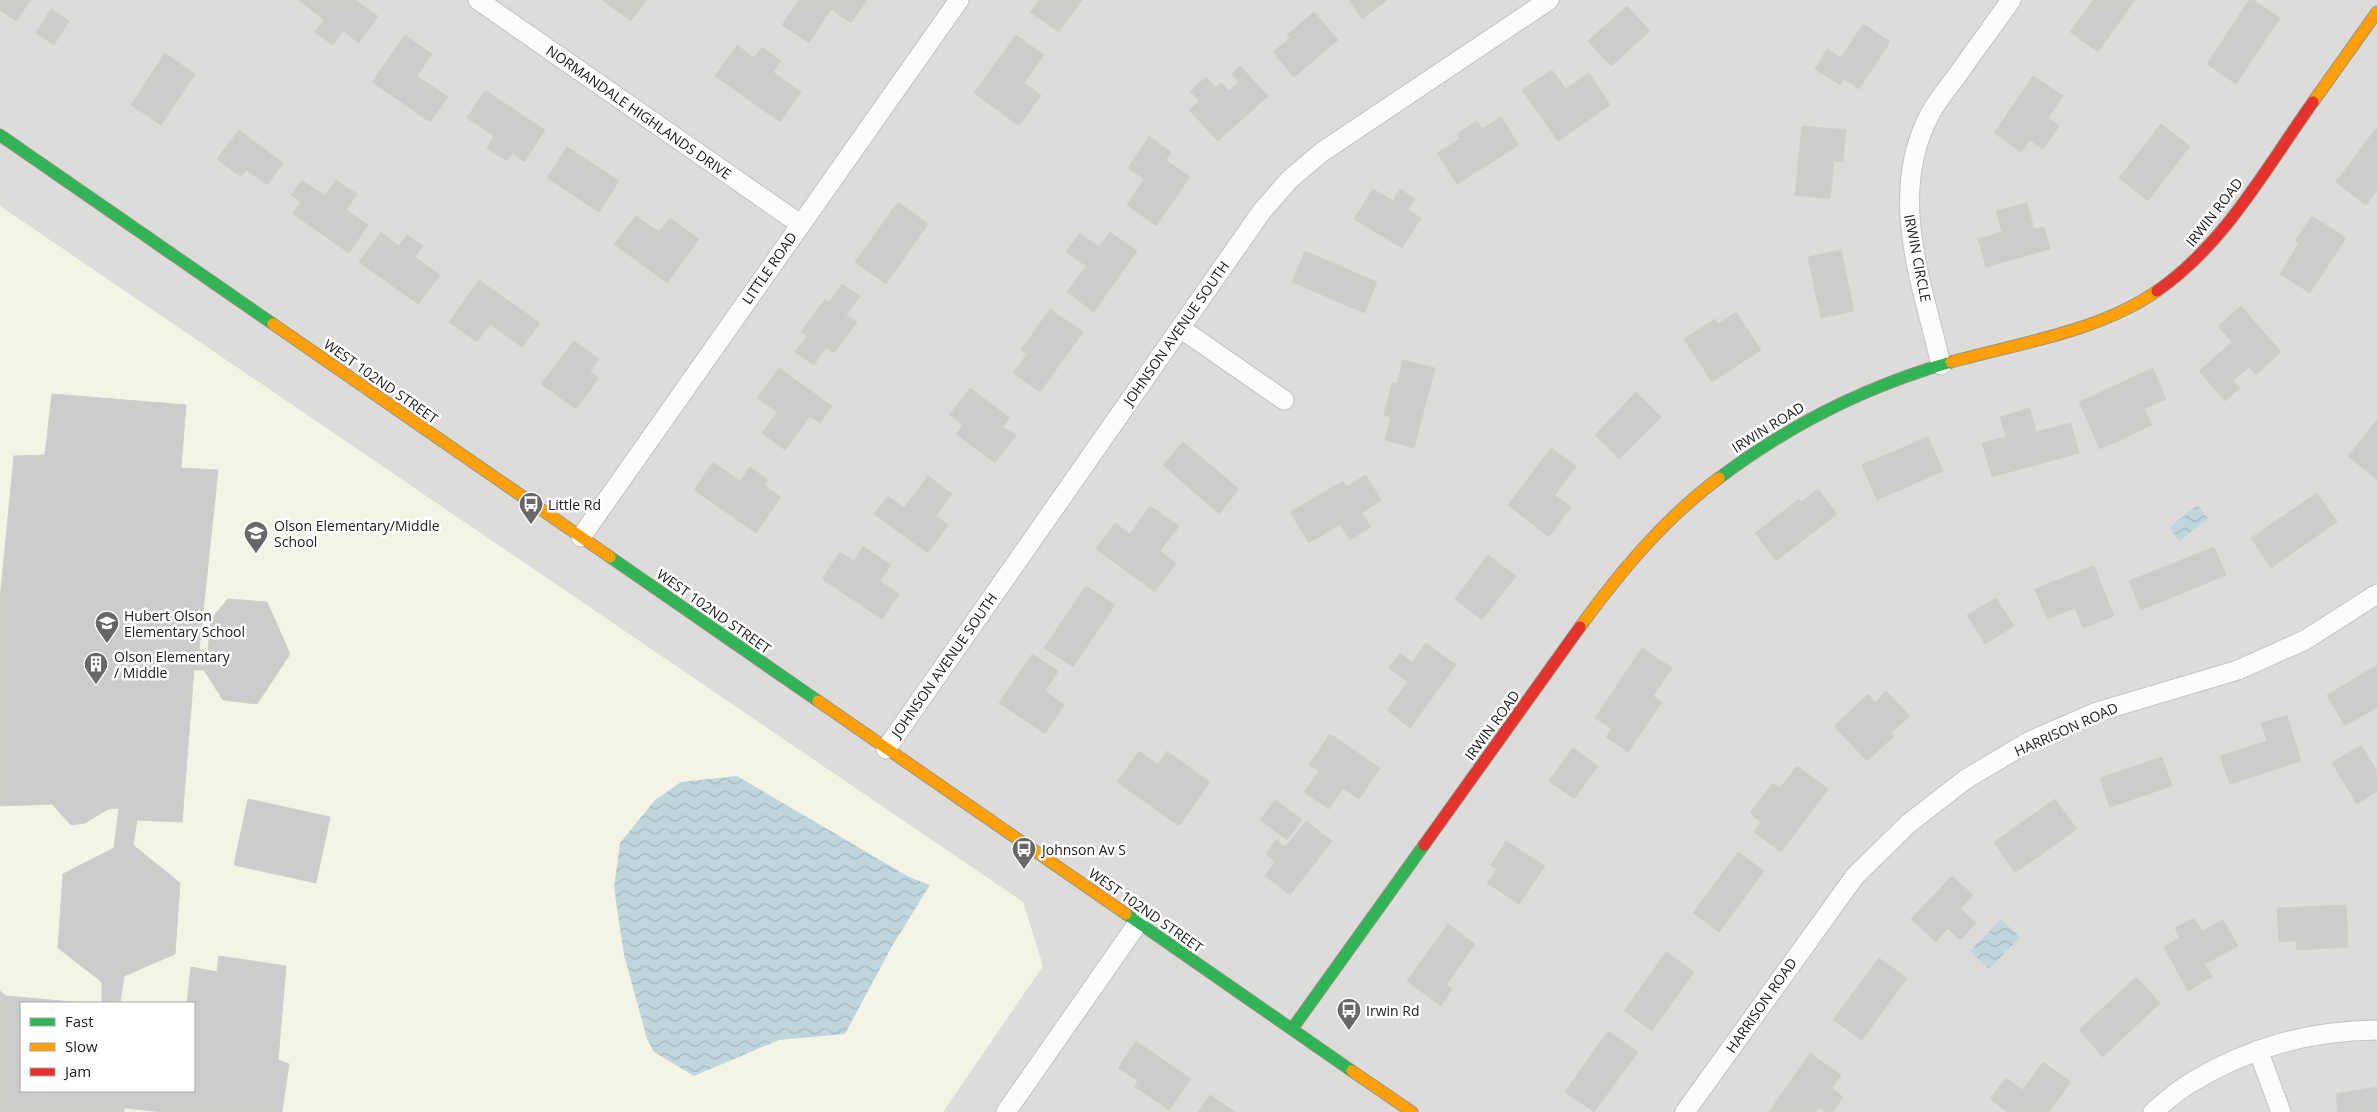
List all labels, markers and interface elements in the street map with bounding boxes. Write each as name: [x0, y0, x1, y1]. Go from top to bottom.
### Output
street label: NORMANDALE HIGHLANDS DRIVE: [543, 41, 735, 183]
street label: IRWIN ROAD: [2181, 174, 2247, 250]
street label: IRWIN CIRCLE: [1900, 213, 1936, 303]
street label: LITTLE ROAD: [737, 228, 801, 308]
street label: JOHNSON AVENUE SOUTH: [1118, 257, 1233, 411]
street label: WEST 102ND STREET: [320, 334, 442, 428]
street label: IRWIN ROAD: [1728, 397, 1808, 457]
bus stop icon: Little Rd: [518, 491, 544, 525]
place label: Little Rd: [548, 495, 601, 514]
place label: Olson Elementary/Middle School: [274, 516, 440, 551]
school or university icon: Olson Elementary/Middle School: [243, 520, 269, 554]
street label: WEST 102ND STREET: [653, 564, 775, 658]
street label: JOHNSON AVENUE SOUTH: [886, 589, 1001, 743]
place label: Hubert Olson Elementary School: [124, 606, 245, 641]
school or university icon: Hubert Olson Elementary School: [94, 610, 120, 644]
place label: Olson Elementary / Middle: [114, 647, 231, 682]
building icon: Olson Elementary / Middle: [83, 651, 109, 685]
street label: IRWIN ROAD: [1460, 686, 1524, 764]
street label: HARRISON ROAD: [2011, 698, 2121, 760]
bus stop icon: Johnson Av S: [1011, 836, 1037, 870]
place label: Johnson Av S: [1040, 840, 1126, 859]
street label: WEST 102ND STREET: [1085, 863, 1207, 957]
street label: HARRISON ROAD: [1721, 954, 1801, 1056]
bus stop icon: Irwin Rd: [1336, 997, 1362, 1031]
place label: Irwin Rd: [1366, 1001, 1419, 1020]
legend: [20, 1002, 195, 1092]
text: Fast: [65, 1011, 94, 1031]
text: Slow: [65, 1036, 98, 1056]
text: Jam: [63, 1061, 91, 1081]

